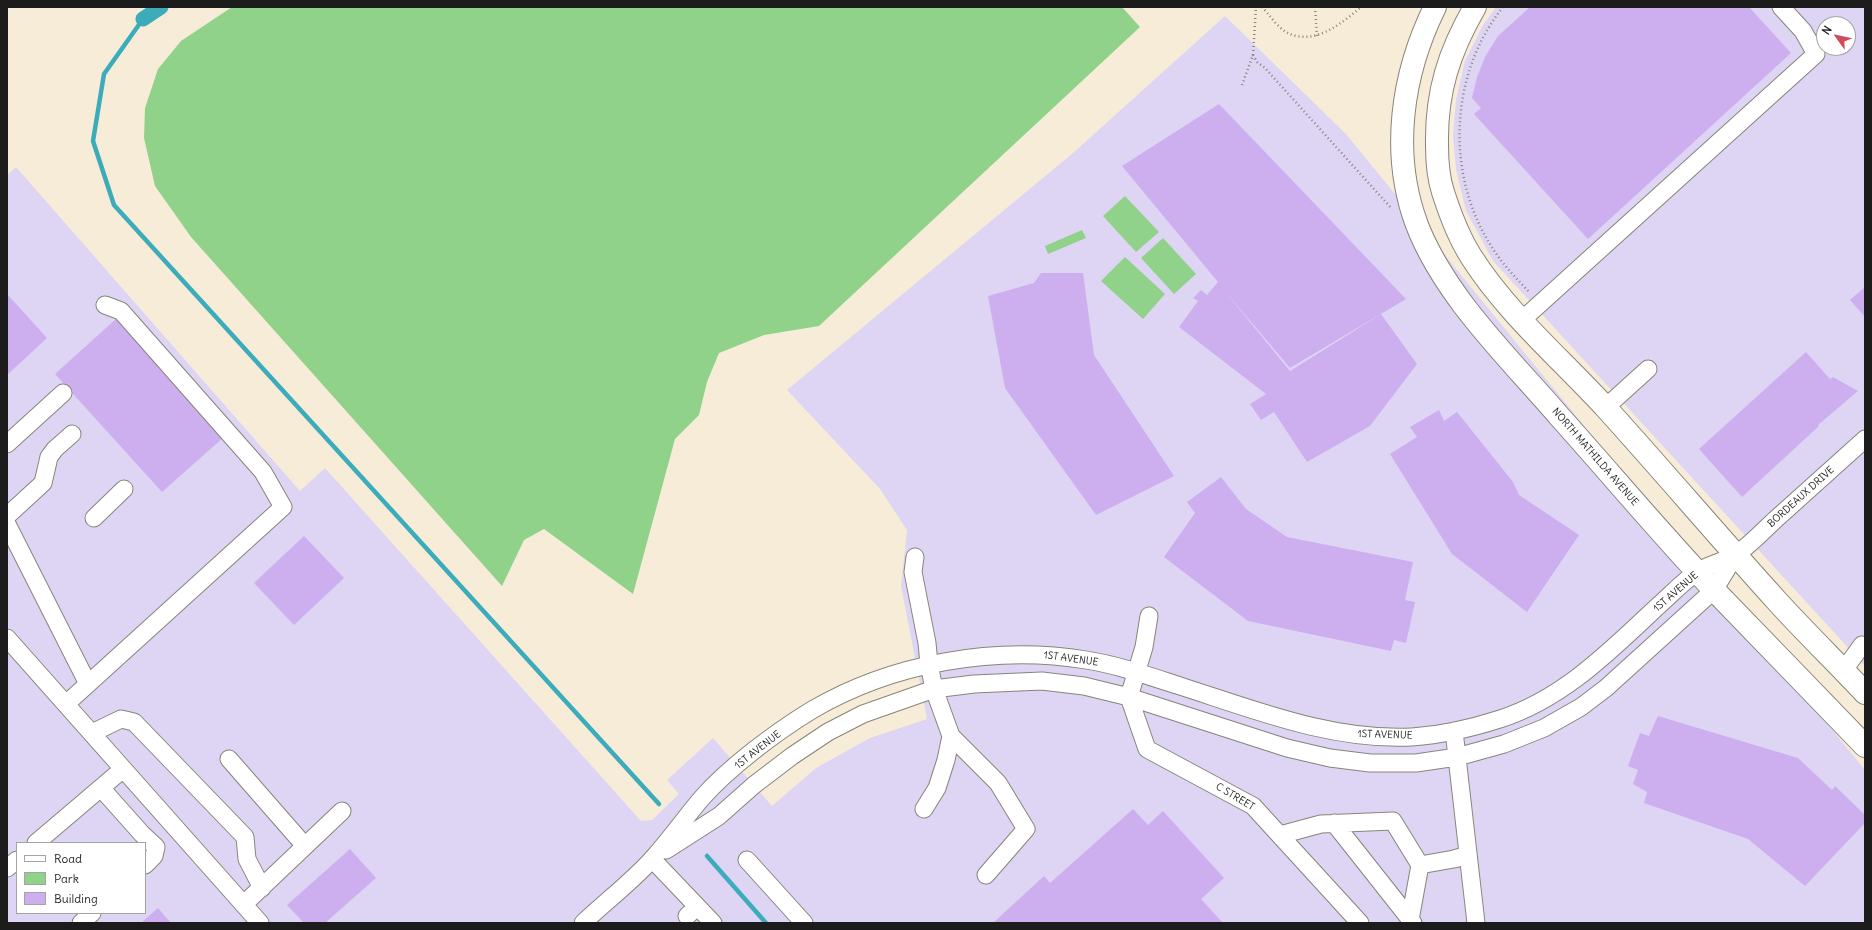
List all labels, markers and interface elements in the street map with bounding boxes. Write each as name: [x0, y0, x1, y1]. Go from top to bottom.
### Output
north arrow: [1816, 16, 1856, 56]
text: N: [1819, 23, 1835, 37]
street label: NORTH MATHILDA AVENUE: [1549, 406, 1641, 508]
street label: BORDEAUX DRIVE: [1765, 464, 1837, 530]
street label: 1ST AVENUE: [1651, 569, 1701, 615]
street label: 1ST AVENUE: [1043, 649, 1099, 669]
street label: 1ST AVENUE: [733, 728, 783, 772]
street label: 1ST AVENUE: [1357, 728, 1413, 742]
street label: C STREET: [1213, 781, 1257, 813]
legend: [16, 842, 146, 914]
text: Road: [54, 851, 82, 866]
text: Park: [54, 871, 79, 886]
text: Building: [54, 891, 98, 906]

